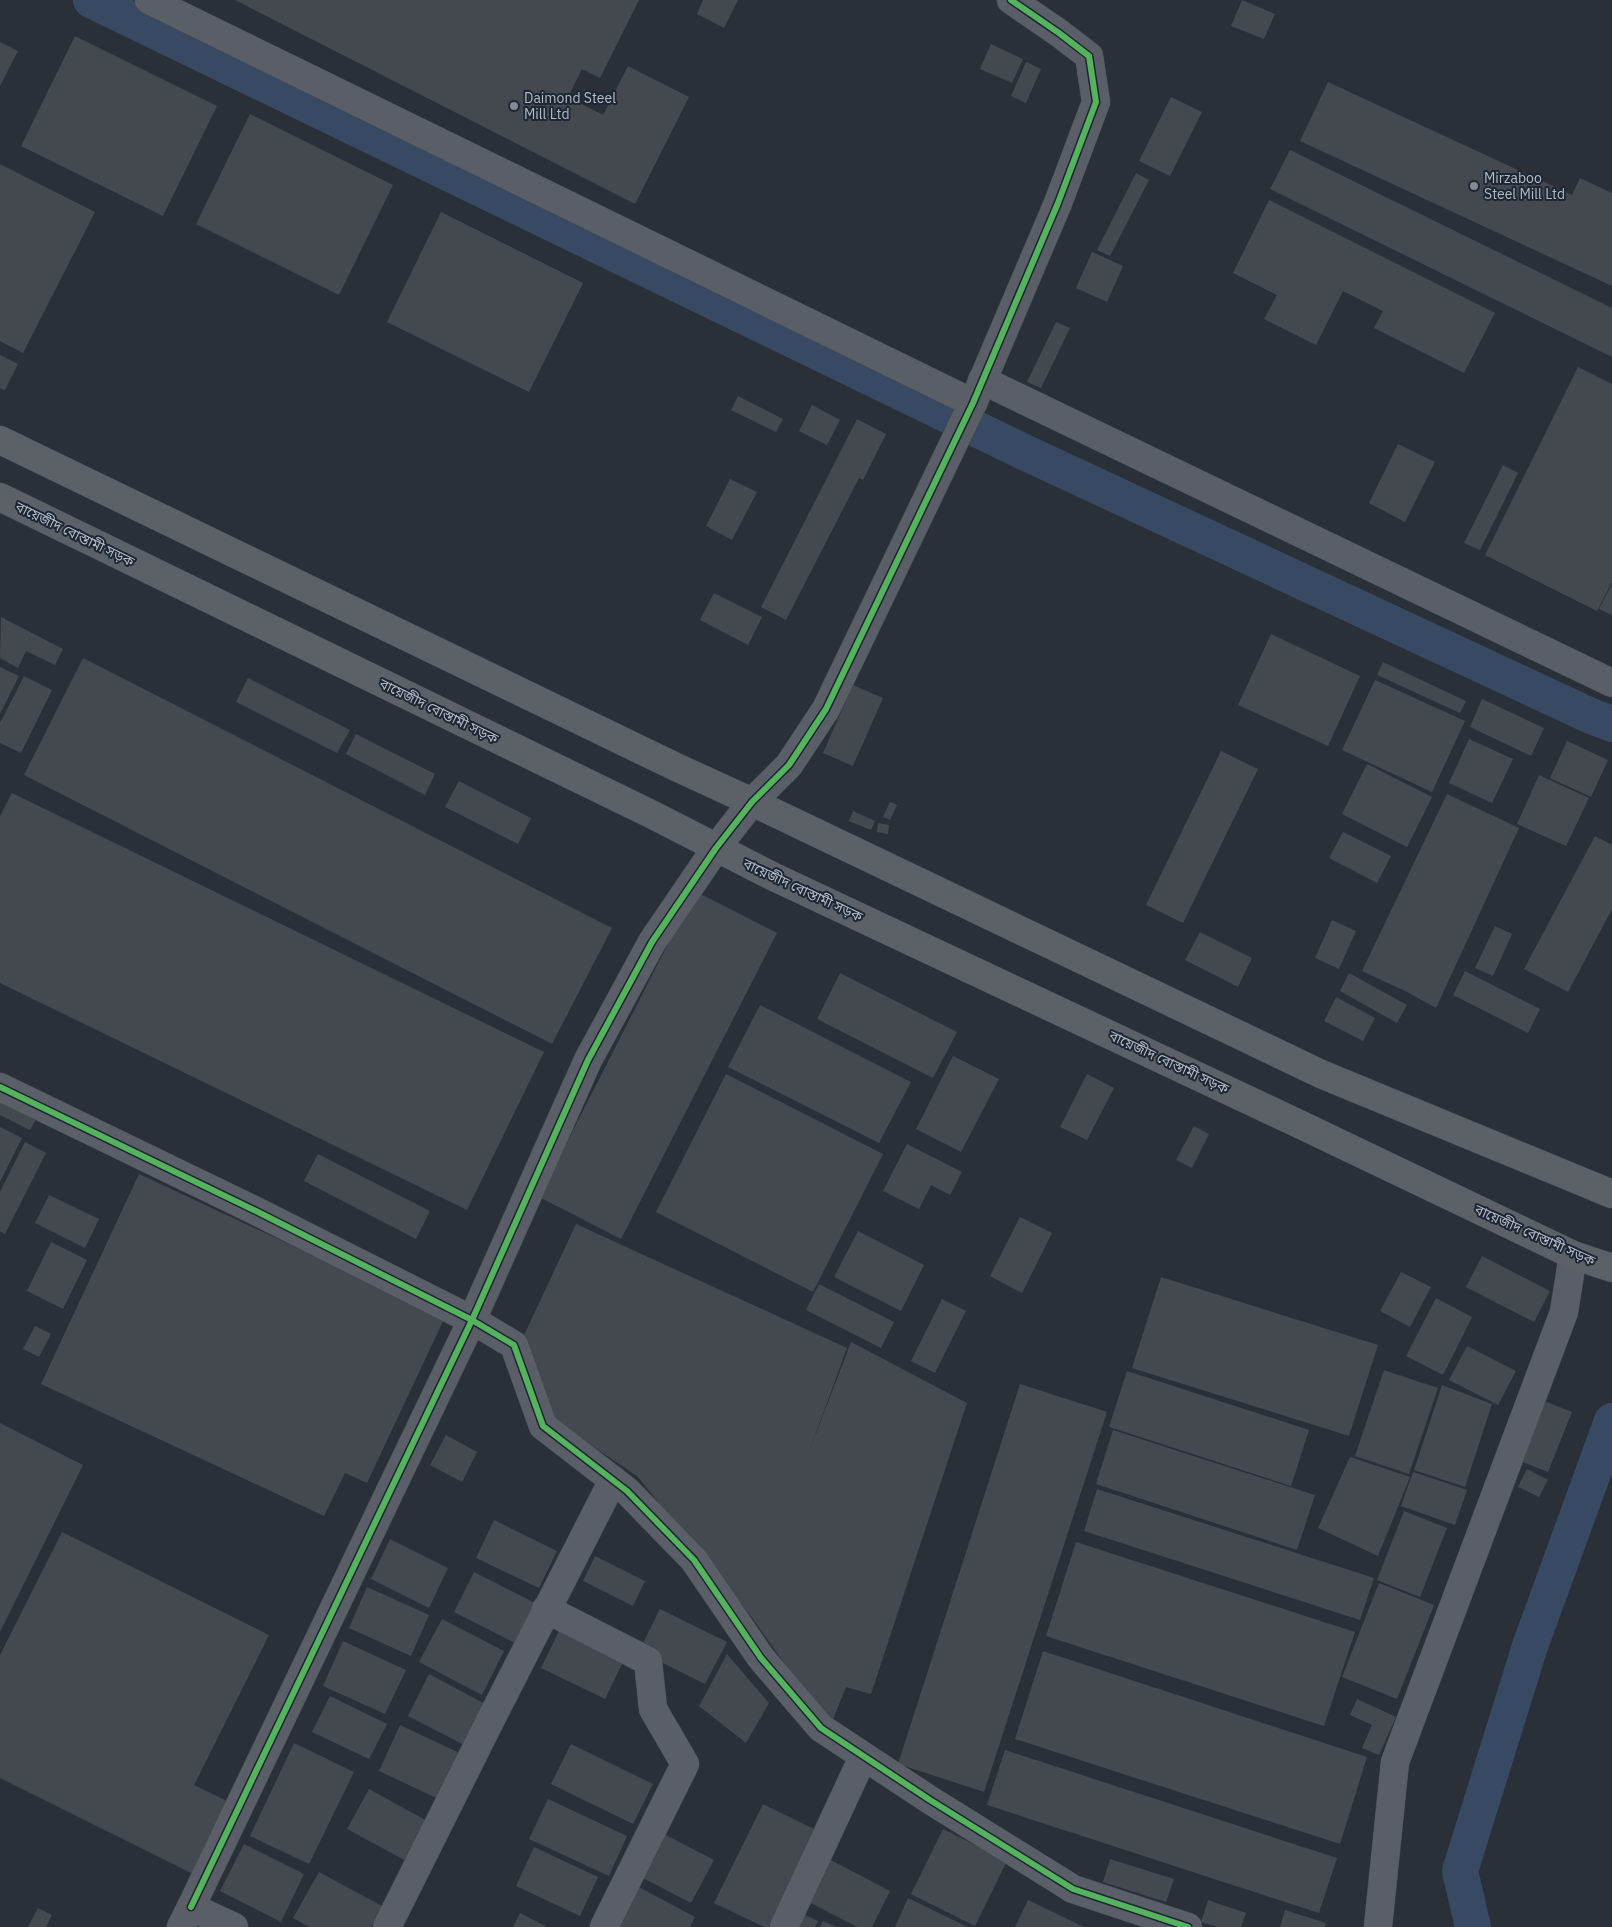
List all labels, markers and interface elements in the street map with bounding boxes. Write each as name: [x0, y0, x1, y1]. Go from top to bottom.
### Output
place label: Daimond Steel Mill Ltd: [524, 89, 616, 123]
marker: Daimond Steel Mill Ltd: [508, 100, 520, 112]
place label: Mirzaboo Steel Mill Ltd: [1484, 169, 1565, 203]
marker: Mirzaboo Steel Mill Ltd: [1468, 180, 1480, 192]
street label: বায়েজীদ বোস্তামী সড়ক: [12, 497, 138, 571]
street label: বায়েজীদ বোস্তামী সড়ক: [376, 674, 502, 748]
street label: বায়েজীদ বোস্তামী সড়ক: [739, 854, 866, 926]
street label: বায়েজীদ বোস্তামী সড়ক: [1105, 1026, 1232, 1098]
street label: বায়েজীদ বোস্তামী সড়ক: [1471, 1200, 1599, 1270]

